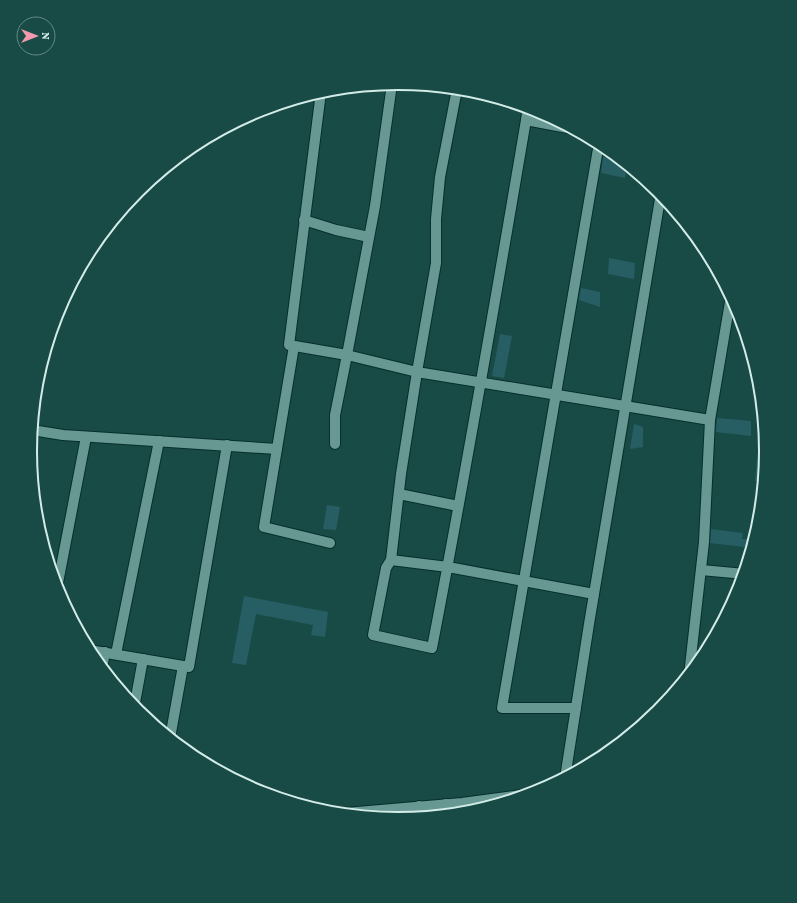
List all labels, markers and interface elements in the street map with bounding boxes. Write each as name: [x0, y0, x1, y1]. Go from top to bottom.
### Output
north arrow: [16, 16, 56, 56]
text: N: [40, 32, 52, 40]

